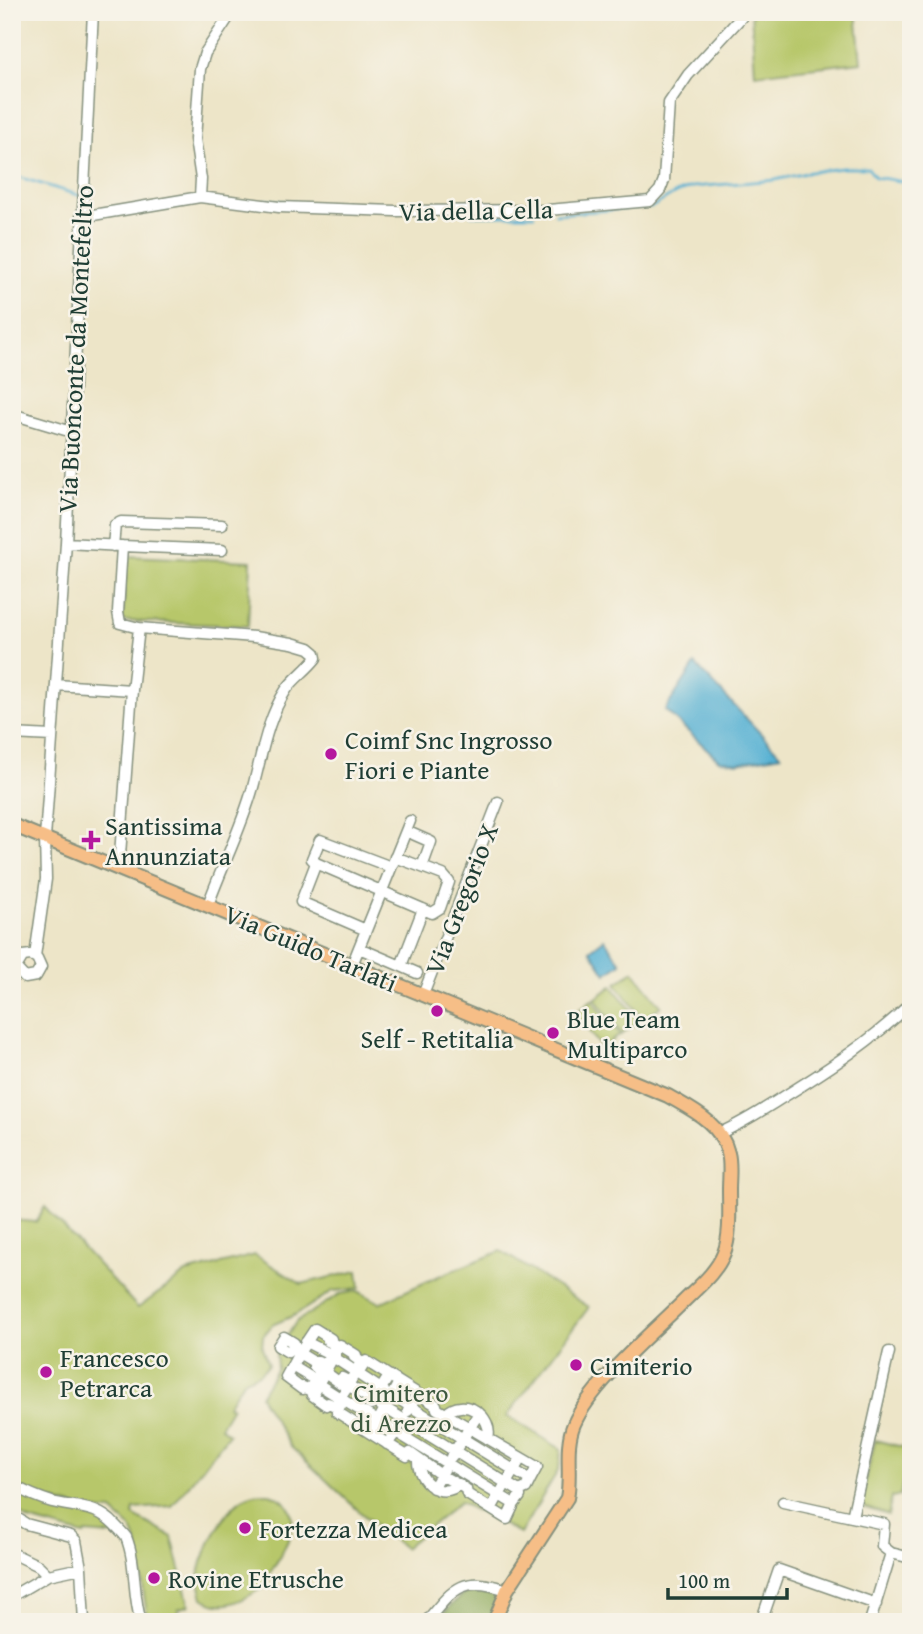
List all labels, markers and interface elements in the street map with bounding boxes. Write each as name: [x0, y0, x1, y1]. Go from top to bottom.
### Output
street label: Via Buonconte da Montefeltro: [47, 184, 103, 514]
street label: Via della Cella: [399, 189, 554, 231]
place label: Coimf Snc Ingrosso Fiori e Piante: [345, 720, 553, 789]
marker: Coimf Snc Ingrosso Fiori e Piante: [323, 746, 339, 762]
place label: Santissima Annunziata: [105, 806, 232, 875]
street label: Via Gregorio X: [414, 818, 508, 980]
marker: Santissima Annunziata: [83, 832, 99, 848]
street label: Via Guido Tarlati: [218, 894, 404, 1002]
place label: Blue Team Multiparco: [567, 999, 688, 1068]
marker: Self - Retitalia: [429, 1003, 445, 1019]
place label: Self - Retitalia: [361, 1019, 514, 1058]
marker: Blue Team Multiparco: [545, 1025, 561, 1041]
place label: Francesco Petrarca: [60, 1338, 169, 1407]
place label: Cimiterio: [590, 1346, 693, 1385]
marker: Cimiterio: [568, 1357, 584, 1373]
marker: Francesco Petrarca: [38, 1364, 54, 1380]
park label: Cimitero di Arezzo: [350, 1373, 452, 1442]
place label: Fortezza Medicea: [259, 1509, 448, 1548]
marker: Fortezza Medicea: [237, 1520, 253, 1536]
scale bar: [668, 1557, 786, 1601]
place label: Rovine Etrusche: [168, 1559, 344, 1598]
text: 100 m: [678, 1565, 730, 1596]
marker: Rovine Etrusche: [146, 1570, 162, 1586]

